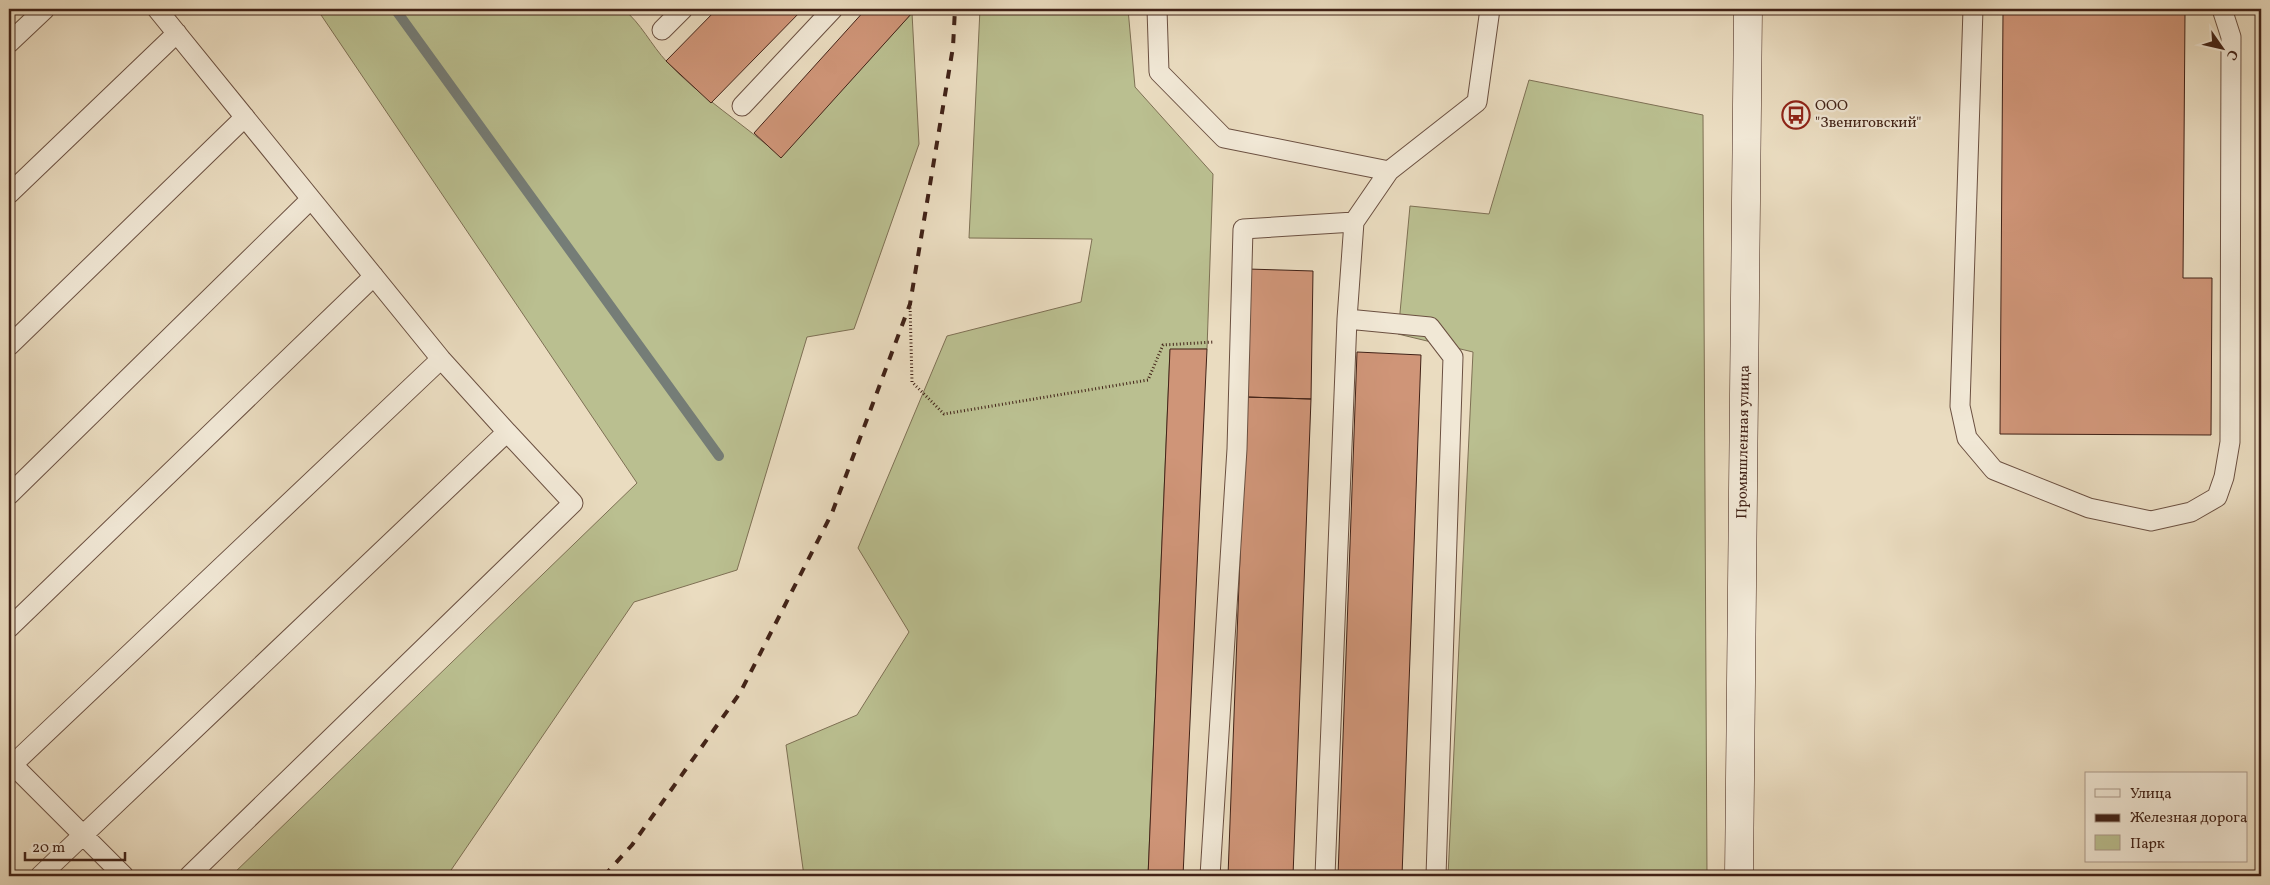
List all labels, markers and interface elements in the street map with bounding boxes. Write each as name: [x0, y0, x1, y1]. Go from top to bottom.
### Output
north arrow: [2198, 22, 2248, 72]
text: С: [2221, 45, 2242, 63]
place label: ООО "Звениговский": [1815, 96, 1922, 134]
bus stop icon: ООО "Звениговский": [1781, 100, 1811, 130]
street label: Промышленная улица: [1732, 365, 1756, 519]
legend: [2085, 772, 2248, 862]
text: Улица: [2130, 784, 2172, 805]
text: Железная дорога: [2130, 808, 2247, 829]
scale bar: [25, 830, 125, 862]
text: Парк: [2130, 834, 2165, 855]
text: 20 m: [32, 838, 65, 859]

